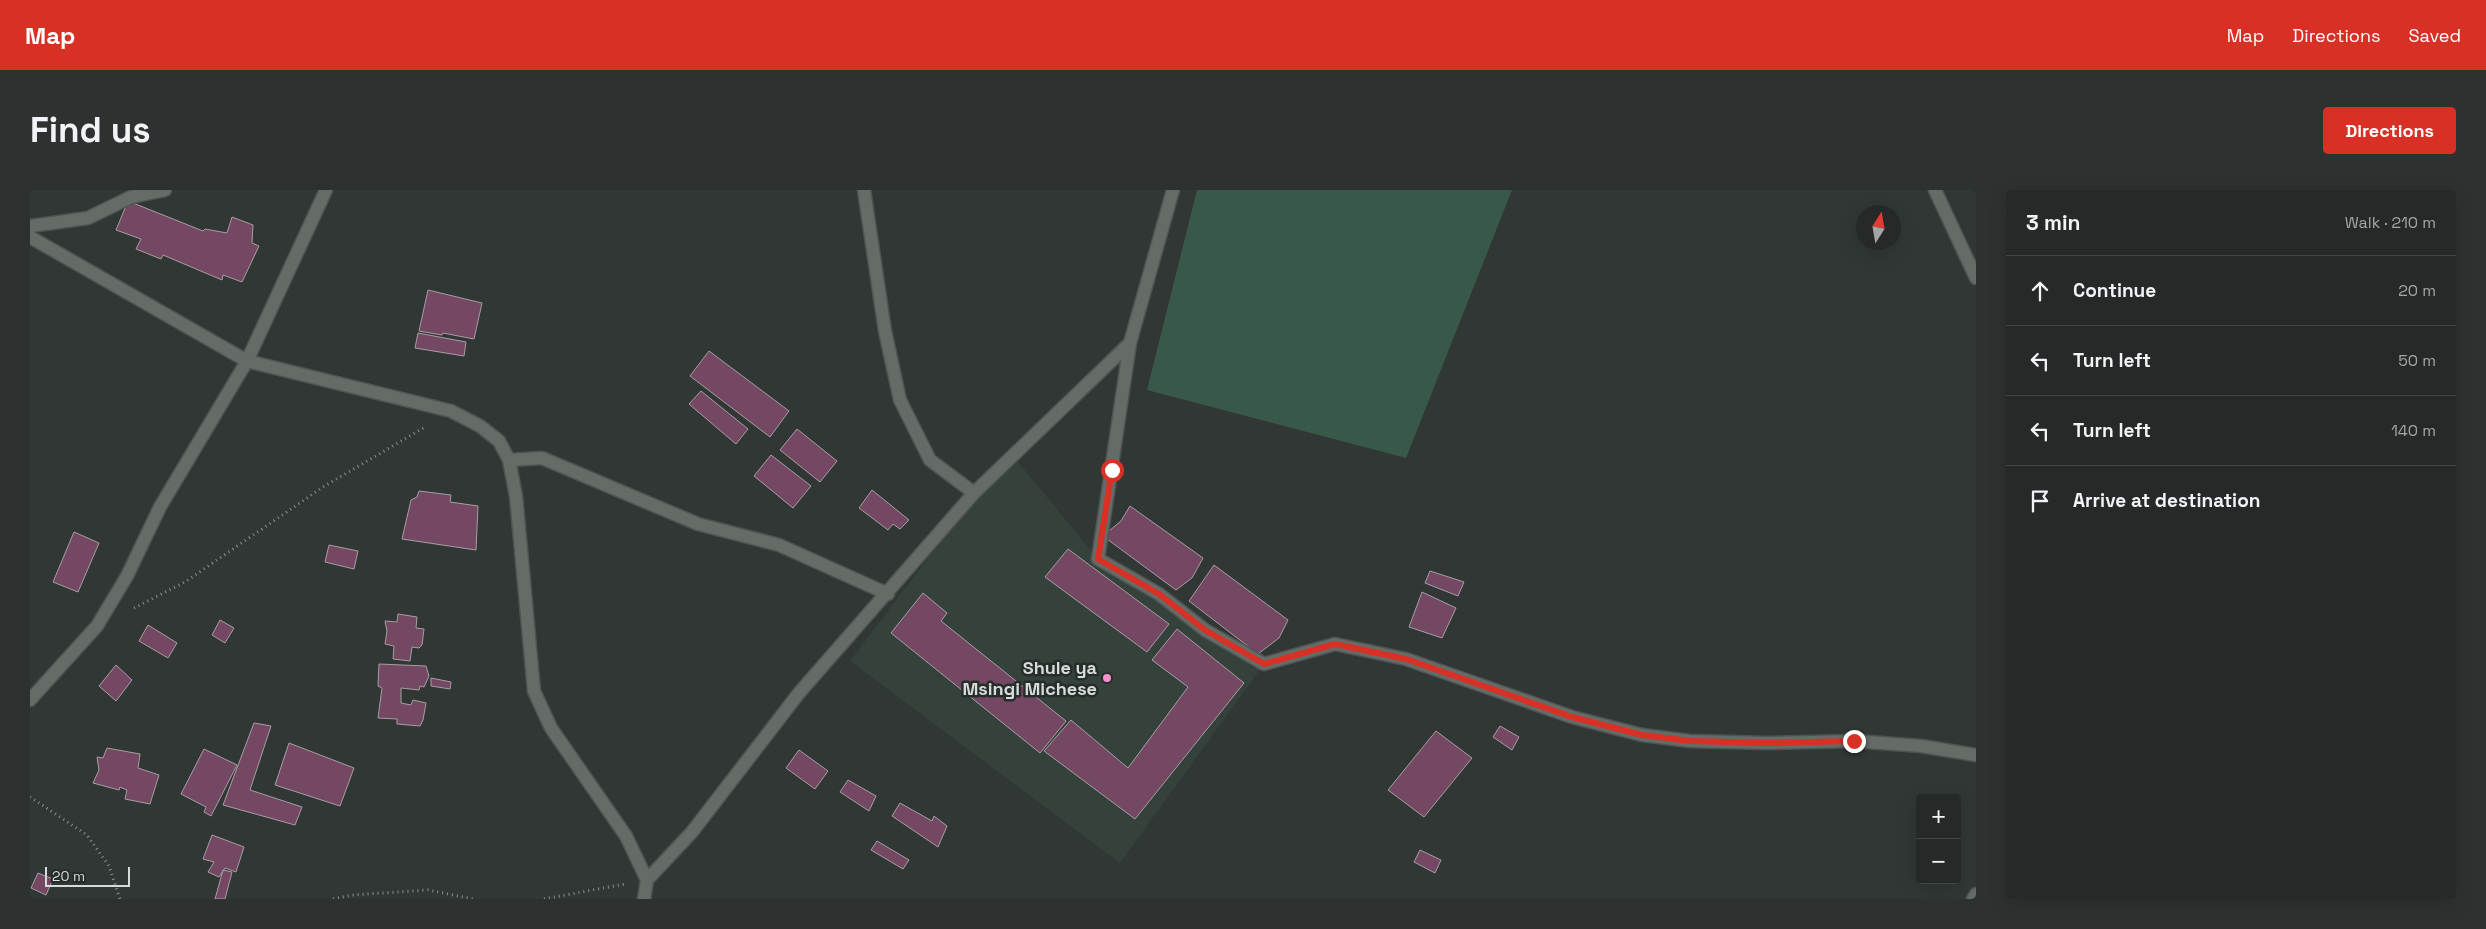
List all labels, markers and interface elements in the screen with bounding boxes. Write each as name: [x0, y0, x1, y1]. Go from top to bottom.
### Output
text: Map: [25, 20, 75, 51]
text: Map: [2227, 24, 2264, 47]
text: Directions: [2292, 24, 2381, 47]
text: Saved: [2409, 24, 2461, 47]
button: Directions: [2323, 107, 2456, 154]
text: Find us: [30, 108, 151, 152]
north arrow: [1856, 205, 1901, 250]
text: 3 min: [2026, 209, 2081, 236]
text: Walk · 210 m: [2345, 212, 2436, 233]
icon: ahead: [2026, 277, 2054, 305]
text: Continue: [2073, 278, 2156, 303]
text: 20 m: [2398, 280, 2436, 301]
icon: left: [2026, 347, 2054, 375]
text: Turn left: [2073, 348, 2151, 373]
text: 50 m: [2398, 350, 2436, 371]
icon: left: [2026, 417, 2054, 445]
text: Turn left: [2073, 418, 2151, 443]
text: 140 m: [2391, 420, 2436, 441]
route start: [1101, 459, 1124, 482]
icon: arrive: [2026, 487, 2054, 515]
text: Arrive at destination: [2073, 488, 2261, 513]
place label: Shule ya Msingi Michese: [962, 656, 1098, 700]
marker: Shule ya Msingi Michese: [1101, 672, 1113, 684]
route end: [1843, 730, 1866, 753]
map controls: [1916, 794, 1961, 884]
button: +: [1916, 794, 1961, 839]
button: −: [1916, 839, 1961, 884]
scale bar: [45, 864, 130, 887]
text: 20 m: [52, 867, 85, 885]

